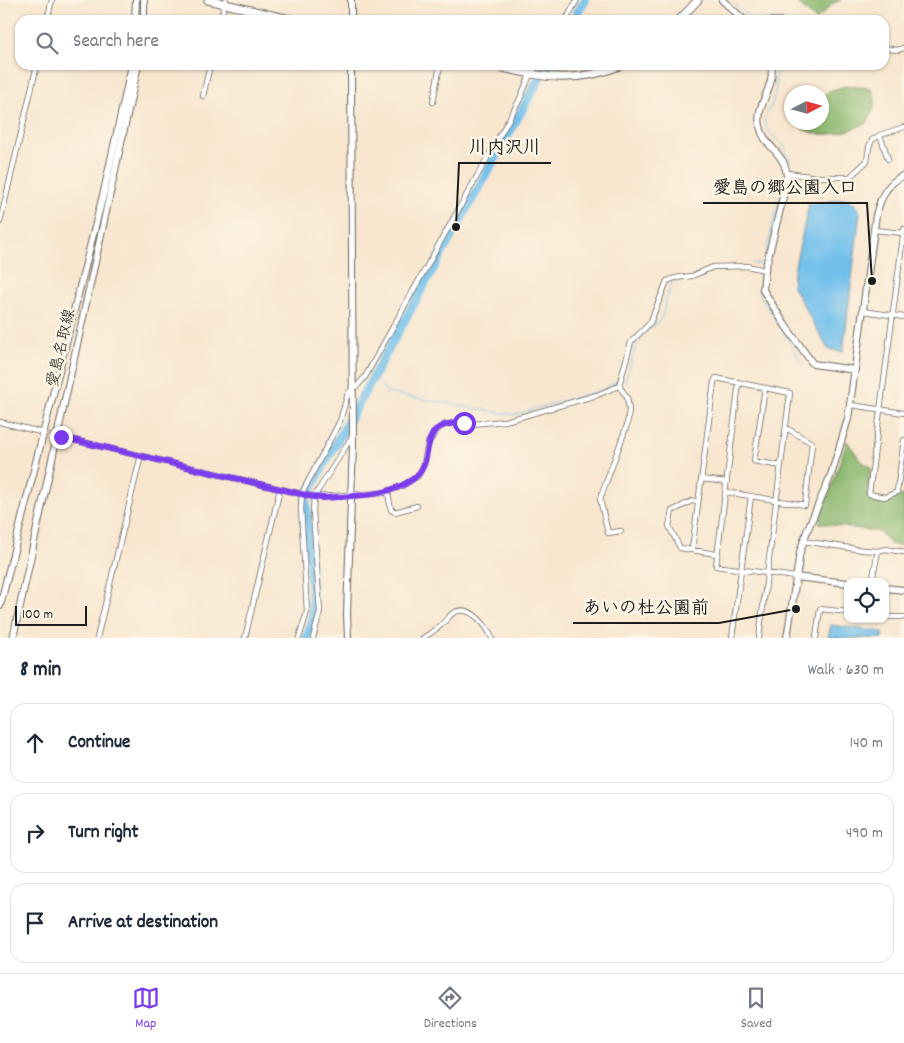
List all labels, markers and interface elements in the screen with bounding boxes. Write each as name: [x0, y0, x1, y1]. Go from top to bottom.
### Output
search box: [15, 15, 889, 70]
icon: search: [33, 29, 61, 57]
text: Search here: [73, 29, 159, 56]
north arrow: [784, 85, 829, 130]
callout: 川内沢川: [459, 130, 551, 163]
text: 川内沢川: [469, 137, 541, 162]
callout: 愛島の郷公園入口: [703, 170, 867, 203]
text: 愛島の郷公園入口: [713, 177, 857, 202]
street label: 愛島名取線: [42, 306, 82, 390]
route start: [453, 412, 476, 435]
route end: [50, 426, 73, 449]
map controls: [844, 578, 889, 623]
button: locate: [844, 578, 889, 623]
callout: あいの杜公園前: [573, 590, 719, 623]
text: あいの杜公園前: [583, 597, 709, 622]
scale bar: [15, 603, 88, 626]
text: 100 m: [22, 605, 53, 625]
text: 8 min: [20, 656, 61, 686]
text: Walk · 630 m: [808, 659, 884, 682]
icon: ahead: [21, 729, 49, 757]
text: Continue: [68, 730, 130, 757]
text: 140 m: [849, 732, 883, 755]
icon: right: [21, 819, 49, 847]
text: Turn right: [68, 820, 139, 847]
text: 490 m: [846, 822, 883, 845]
icon: arrive: [21, 909, 49, 937]
text: Arrive at destination: [68, 910, 218, 937]
tab: Map: [132, 984, 160, 1034]
tab: Directions: [424, 984, 477, 1034]
tab: Saved: [741, 984, 772, 1034]

